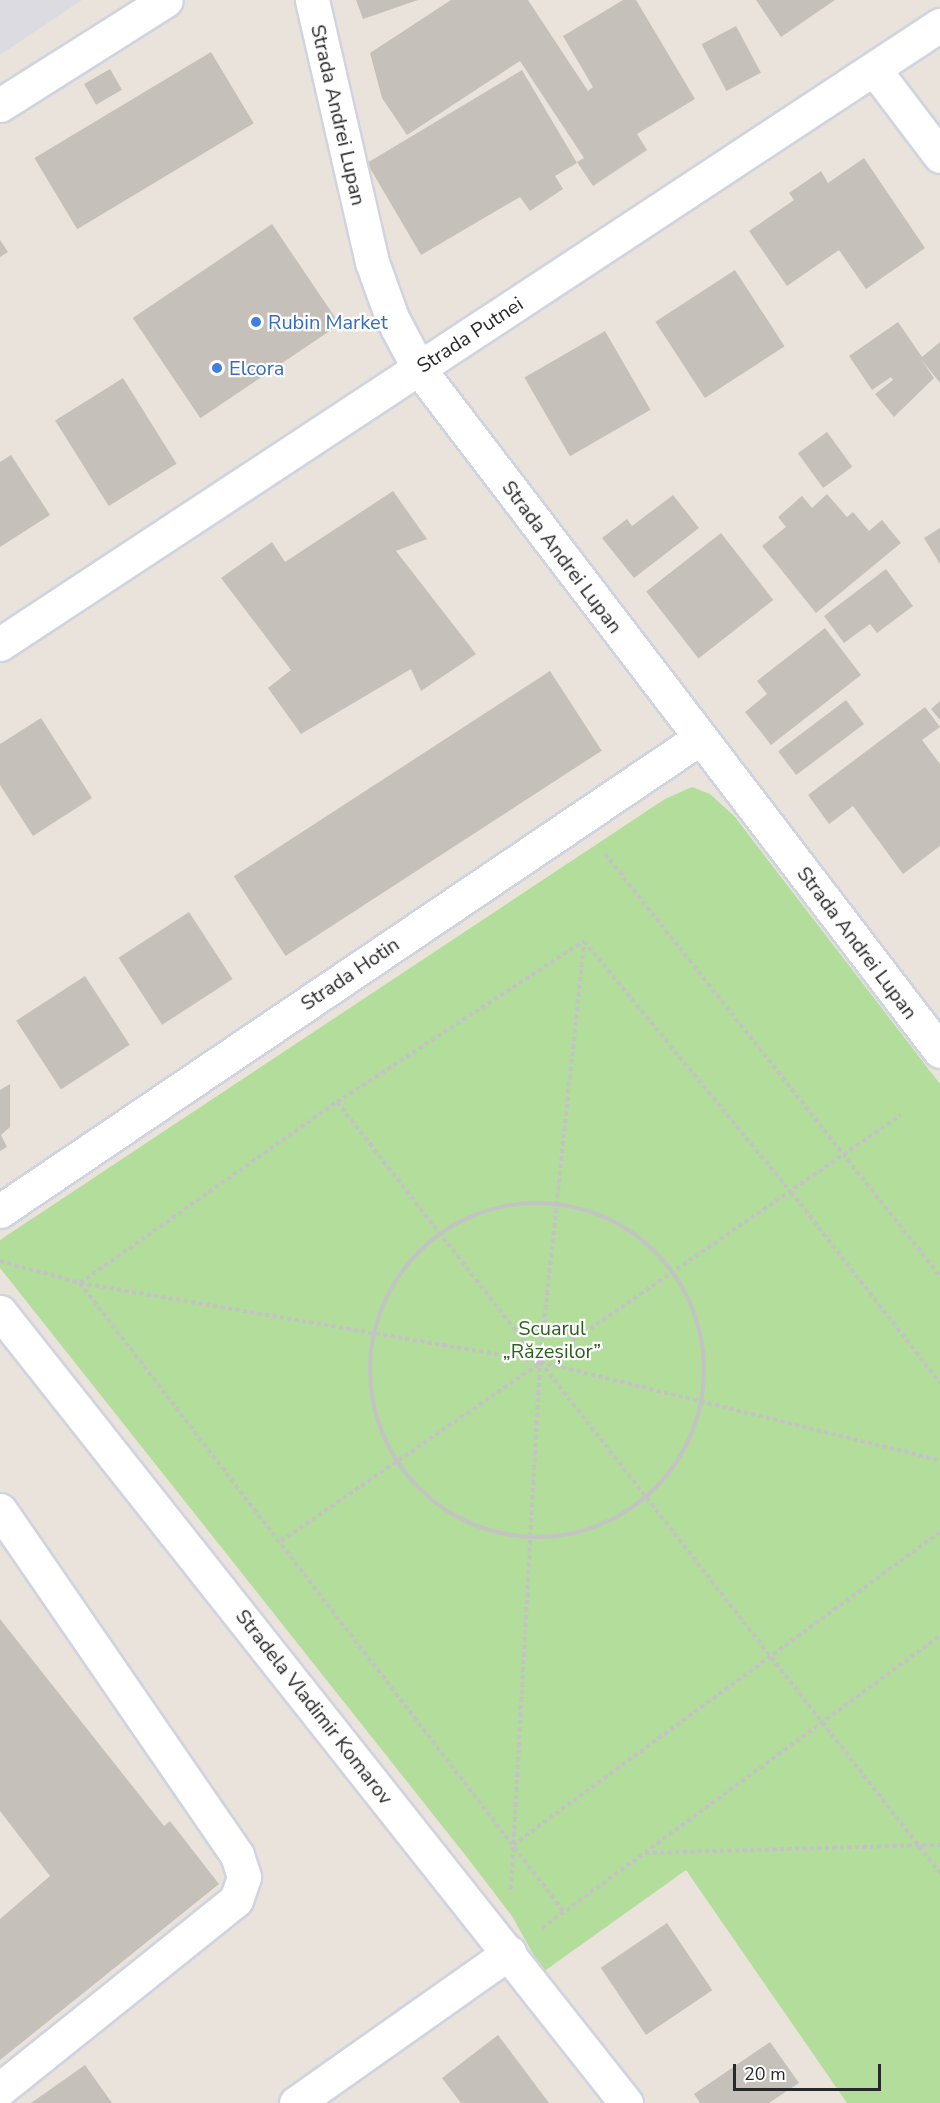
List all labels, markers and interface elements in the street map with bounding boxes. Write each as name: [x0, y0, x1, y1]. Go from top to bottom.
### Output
street label: Strada Andrei Lupan: [306, 22, 370, 208]
street label: Strada Putnei: [412, 292, 528, 378]
place label: Rubin Market: [268, 310, 388, 334]
marker: Rubin Market: [249, 315, 263, 329]
place label: Elcora: [229, 356, 284, 380]
marker: Elcora: [210, 361, 224, 375]
street label: Strada Andrei Lupan: [497, 476, 627, 638]
street label: Strada Andrei Lupan: [792, 862, 922, 1024]
street label: Strada Hotin: [296, 932, 404, 1016]
park label: Scuarul „Răzeșilor”: [503, 1316, 601, 1363]
street label: Stradela Vladimir Komarov: [230, 1605, 398, 1809]
scale bar: [736, 2052, 884, 2090]
text: 20 m: [744, 2062, 786, 2086]

